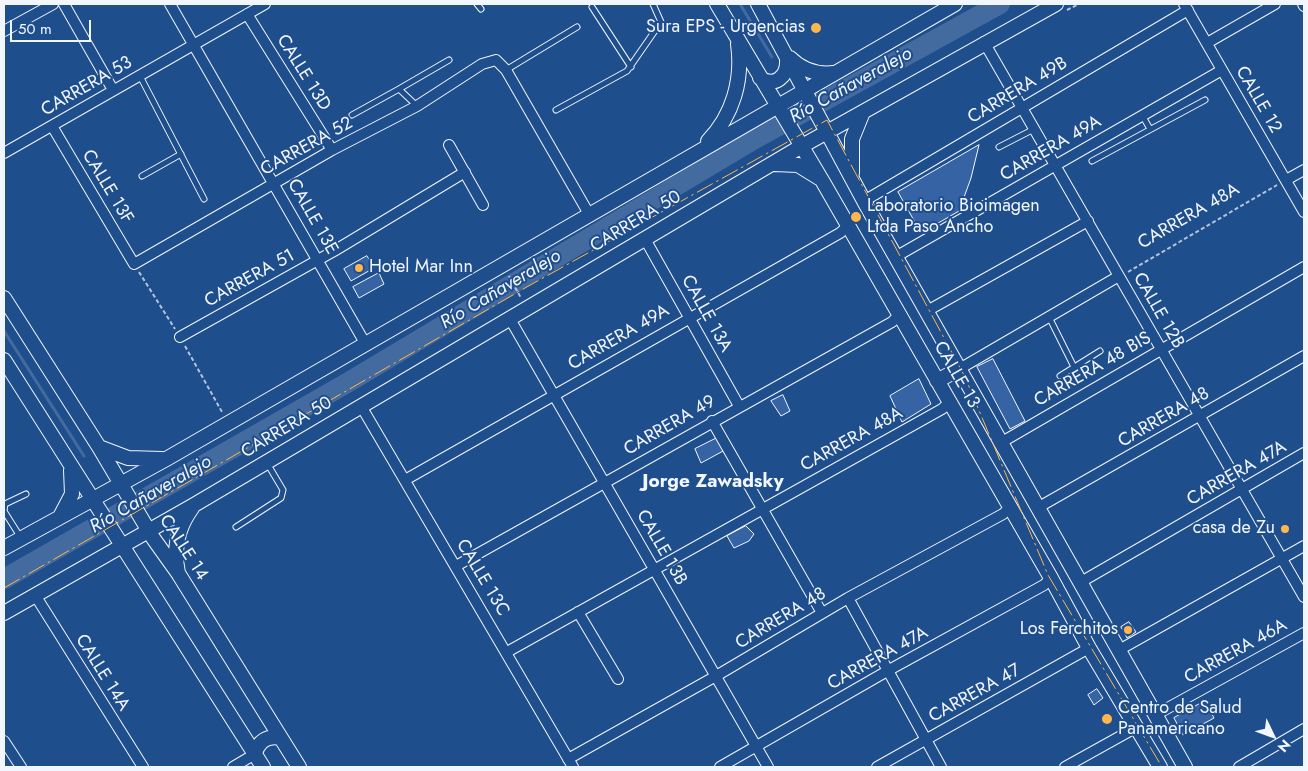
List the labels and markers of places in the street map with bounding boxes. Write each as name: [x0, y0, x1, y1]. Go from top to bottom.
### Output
place label: Sura EPS - Urgencias: [646, 17, 805, 39]
marker: Sura EPS - Urgencias: [809, 21, 823, 35]
place label: Laboratorio Bioimagen Ltda Paso Ancho: [867, 196, 1040, 238]
marker: Laboratorio Bioimagen Ltda Paso Ancho: [849, 210, 863, 224]
place label: Hotel Mar Inn: [369, 257, 473, 279]
marker: Hotel Mar Inn: [353, 262, 365, 274]
place label: casa de Zu: [1193, 518, 1275, 540]
marker: casa de Zu: [1279, 523, 1291, 535]
place label: Los Ferchitos: [1020, 619, 1118, 641]
marker: Los Ferchitos: [1122, 624, 1134, 636]
place label: Centro de Salud Panamericano: [1118, 698, 1242, 741]
marker: Centro de Salud Panamericano: [1100, 712, 1114, 726]

